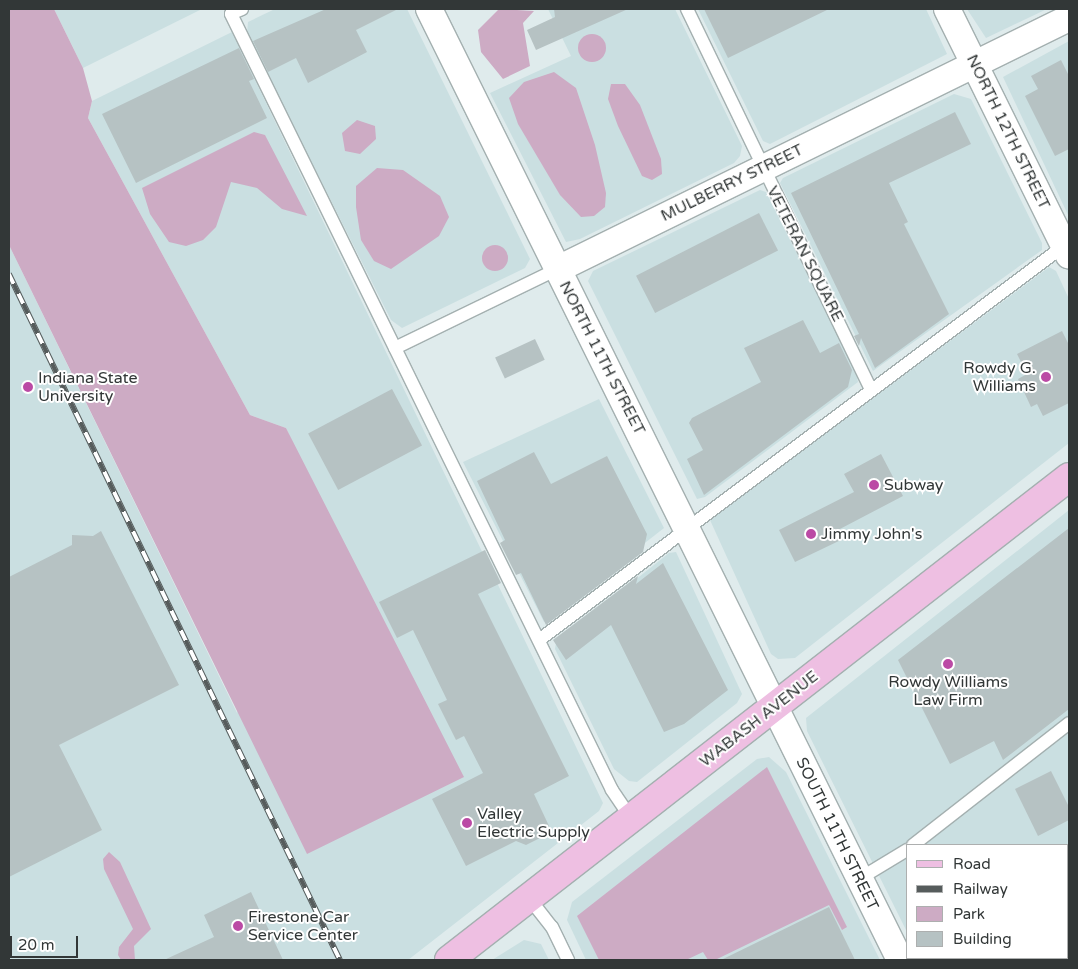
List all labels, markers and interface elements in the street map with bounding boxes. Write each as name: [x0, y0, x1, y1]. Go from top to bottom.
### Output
street label: NORTH 12TH STREET: [962, 51, 1054, 213]
street label: MULBERRY STREET: [658, 140, 806, 226]
street label: VETERAN SQUARE: [762, 183, 848, 325]
street label: NORTH 11TH STREET: [555, 278, 649, 438]
place label: Rowdy G. Williams: [963, 358, 1036, 396]
place label: Indiana State University: [38, 368, 138, 406]
marker: Rowdy G. Williams: [1040, 371, 1052, 383]
marker: Indiana State University: [22, 381, 34, 393]
place label: Subway: [884, 475, 943, 495]
marker: Subway: [868, 479, 880, 491]
place label: Jimmy John's: [821, 524, 922, 544]
marker: Jimmy John's: [805, 528, 817, 540]
marker: Rowdy Williams Law Firm: [942, 658, 954, 670]
street label: WABASH AVENUE: [696, 667, 822, 771]
place label: Rowdy Williams Law Firm: [888, 672, 1008, 710]
street label: SOUTH 11TH STREET: [792, 754, 882, 914]
place label: Valley Electric Supply: [477, 804, 590, 842]
marker: Valley Electric Supply: [461, 817, 473, 829]
legend: [906, 844, 1068, 959]
text: Road: [953, 855, 991, 873]
text: Railway: [953, 880, 1008, 898]
text: Park: [953, 905, 985, 923]
place label: Firestone Car Service Center: [248, 907, 358, 945]
marker: Firestone Car Service Center: [232, 920, 244, 932]
scale bar: [12, 926, 80, 958]
text: Building: [953, 930, 1012, 948]
text: 20 m: [18, 936, 55, 954]

